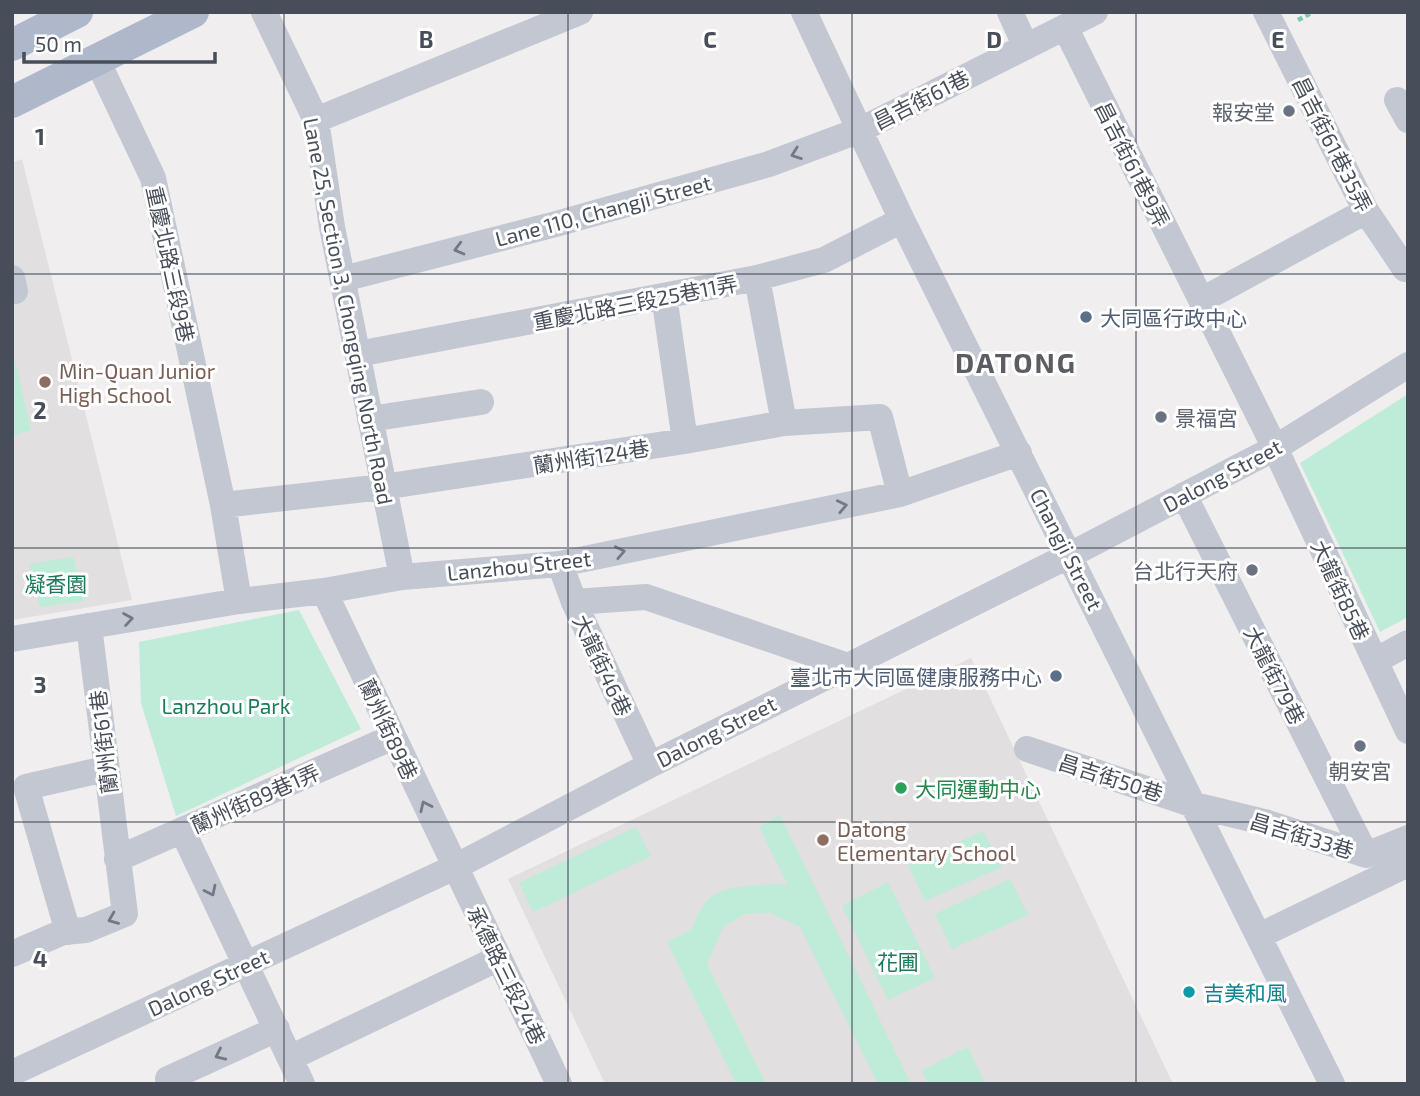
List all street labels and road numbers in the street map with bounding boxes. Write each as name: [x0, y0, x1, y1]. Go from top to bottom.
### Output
street label: 昌吉街61巷: [869, 64, 973, 134]
street label: 昌吉街61巷35弄: [1288, 72, 1378, 216]
street label: 昌吉街61巷9弄: [1091, 97, 1175, 231]
street label: Lane 25, Section 3, Chongqing North Road: [299, 115, 399, 507]
street label: Lane 110, Changji Street: [492, 169, 714, 252]
street label: 重慶北路三段9巷: [142, 184, 200, 344]
street label: 重慶北路三段25巷11弄: [531, 270, 739, 334]
street label: Dalong Street: [1158, 433, 1286, 517]
street label: 蘭州街124巷: [531, 434, 651, 478]
street label: Changji Street: [1025, 484, 1108, 614]
street label: 大龍街85巷: [1307, 536, 1375, 644]
street label: Lanzhou Street: [446, 545, 592, 585]
street label: 大龍街46巷: [569, 610, 637, 720]
street label: 大龍街79巷: [1240, 622, 1310, 728]
street label: 蘭州街89巷: [355, 674, 423, 784]
street label: 蘭州街61巷: [84, 689, 122, 795]
street label: Dalong Street: [652, 690, 780, 772]
street label: 昌吉街50巷: [1056, 748, 1166, 806]
street label: 蘭州街89巷1弄: [187, 758, 323, 838]
street label: 昌吉街33巷: [1247, 807, 1357, 863]
street label: 承德路三段24巷: [463, 902, 551, 1048]
street label: Dalong Street: [144, 943, 272, 1021]

